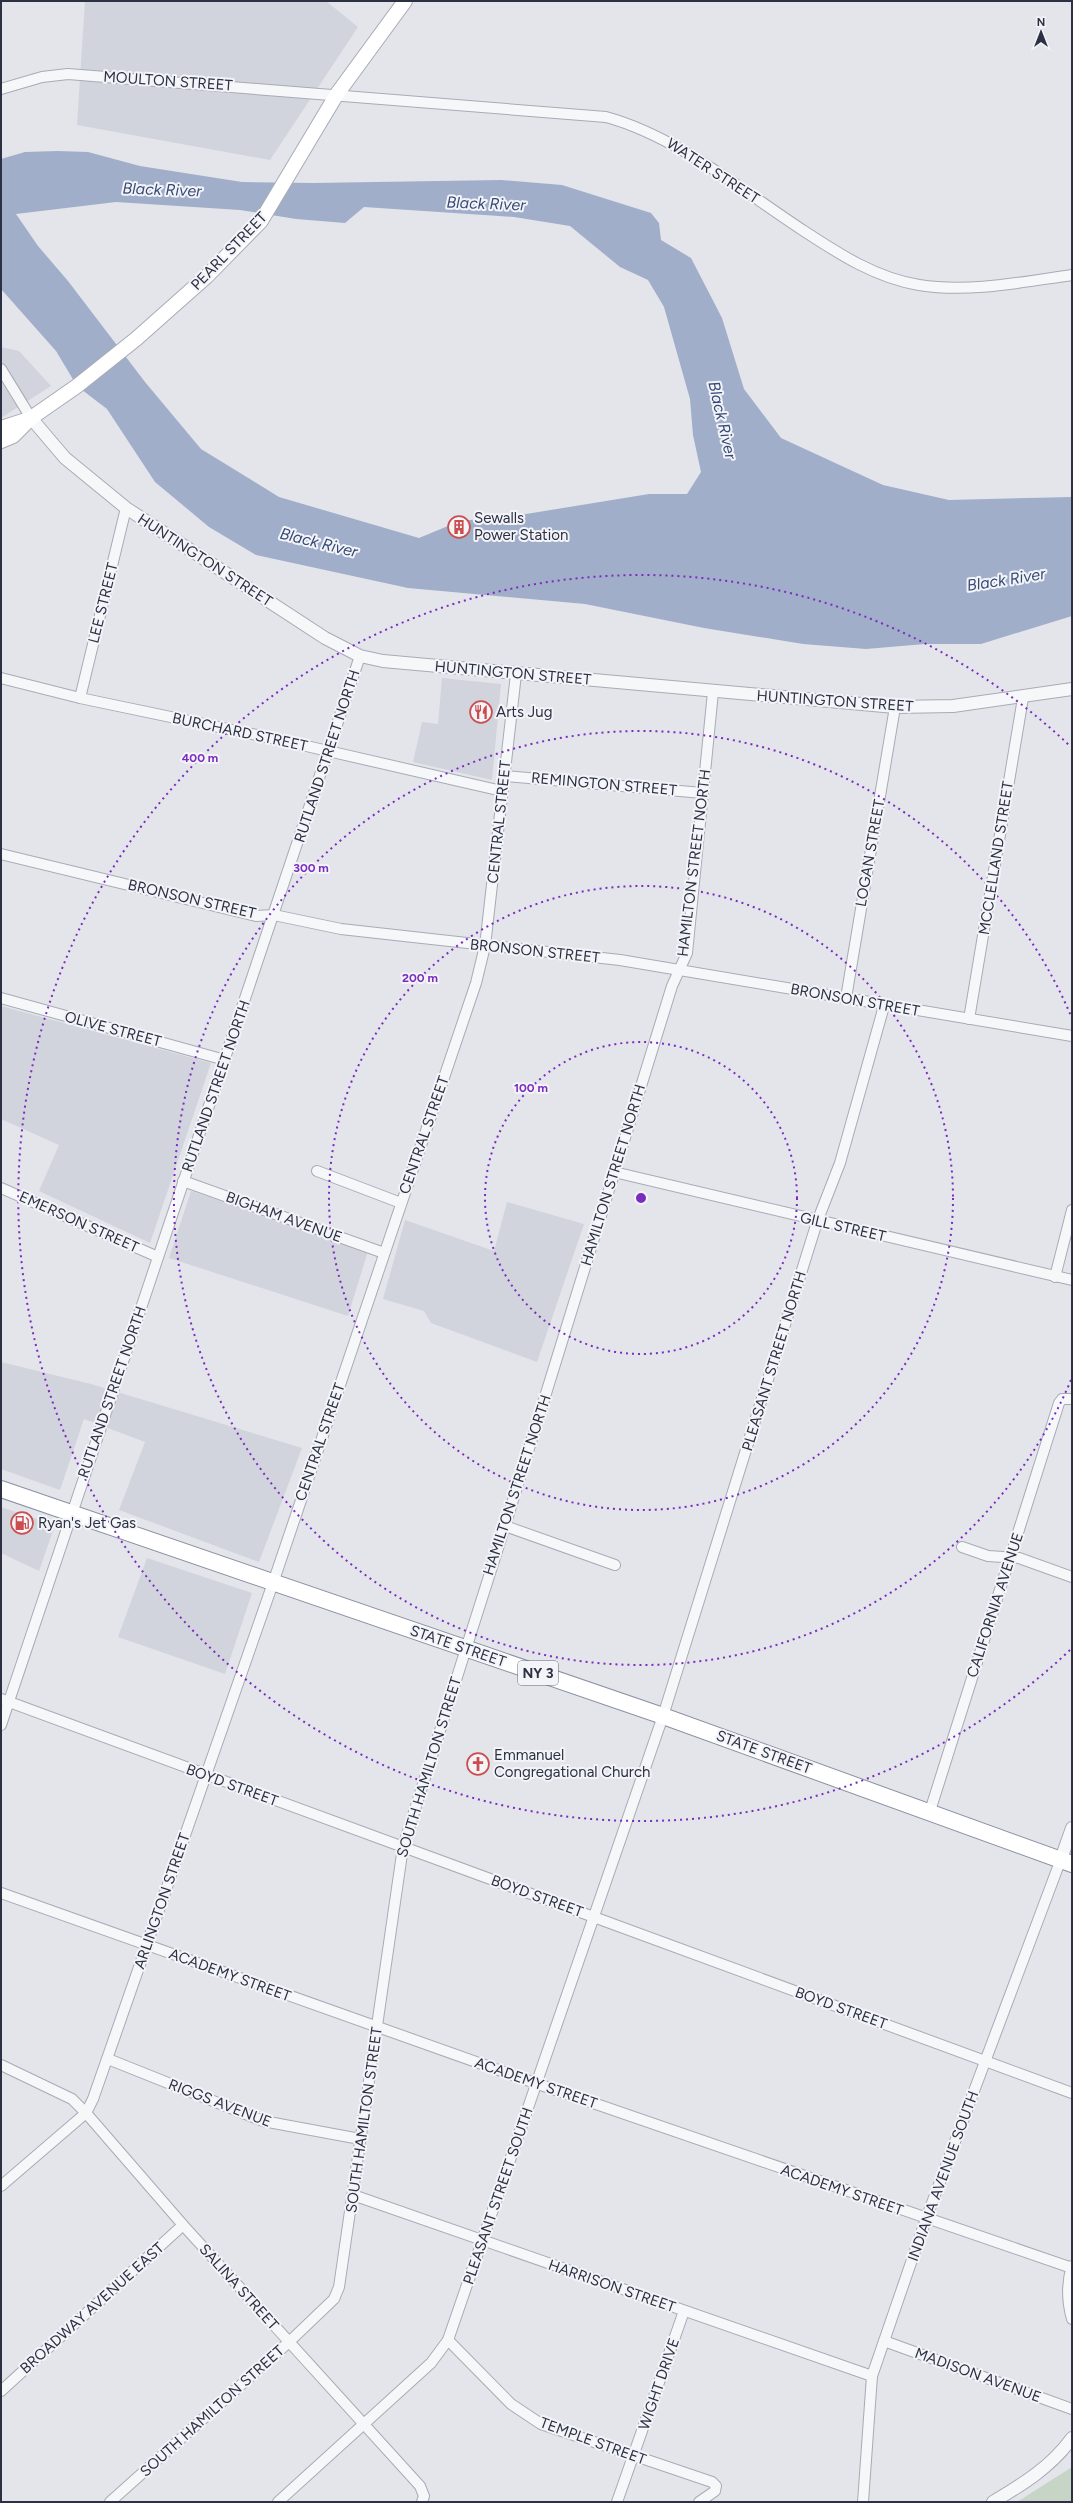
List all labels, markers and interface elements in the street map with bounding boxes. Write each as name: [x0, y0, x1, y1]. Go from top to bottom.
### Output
north arrow: [1021, 12, 1061, 52]
text: N: [1037, 16, 1045, 29]
street label: MOULTON STREET: [103, 67, 234, 95]
street label: WATER STREET: [663, 134, 763, 208]
water label: Black River: [122, 179, 202, 200]
water label: Black River: [446, 193, 526, 214]
street label: PEARL STREET: [187, 208, 271, 294]
water label: Black River: [704, 379, 741, 461]
place label: Sewalls Power Station: [474, 509, 568, 544]
street label: HUNTINGTON STREET: [134, 510, 276, 611]
building icon: Sewalls Power Station: [446, 514, 472, 540]
water label: Black River: [278, 524, 360, 561]
street label: LEE STREET: [84, 560, 122, 645]
water label: Black River: [965, 564, 1047, 595]
street label: HUNTINGTON STREET: [434, 657, 593, 689]
street label: RUTLAND STREET NORTH: [291, 667, 363, 845]
street label: HUNTINGTON STREET: [756, 687, 915, 716]
restaurant icon: Arts Jug: [468, 699, 494, 725]
place label: Arts Jug: [496, 703, 553, 721]
street label: BURCHARD STREET: [171, 709, 310, 755]
text: 400 m: [182, 751, 218, 765]
street label: CENTRAL STREET: [484, 759, 514, 884]
street label: HAMILTON STREET NORTH: [674, 768, 714, 958]
street label: REMINGTON STREET: [530, 769, 678, 799]
street label: MCCLELLAND STREET: [975, 779, 1017, 936]
street label: LOGAN STREET: [852, 797, 888, 908]
text: 300 m: [293, 861, 329, 875]
street label: BRONSON STREET: [126, 876, 258, 923]
street label: BRONSON STREET: [469, 935, 602, 967]
text: 200 m: [402, 971, 438, 985]
street label: BRONSON STREET: [789, 980, 922, 1020]
street label: RUTLAND STREET NORTH: [178, 998, 254, 1174]
street label: OLIVE STREET: [63, 1007, 164, 1051]
street label: CENTRAL STREET: [395, 1073, 453, 1196]
text: 100 m: [514, 1081, 548, 1095]
street label: HAMILTON STREET NORTH: [577, 1082, 649, 1268]
street label: EMERSON STREET: [16, 1188, 142, 1257]
street label: BIGHAM AVENUE: [223, 1188, 345, 1246]
centre of rings: [634, 1191, 648, 1205]
street label: GILL STREET: [798, 1208, 888, 1246]
street label: PLEASANT STREET NORTH: [738, 1269, 810, 1453]
street label: RUTLAND STREET NORTH: [74, 1304, 150, 1480]
street label: CENTRAL STREET: [291, 1380, 349, 1503]
street label: HAMILTON STREET NORTH: [479, 1392, 555, 1578]
fuel station icon: Ryan's Jet Gas: [9, 1510, 35, 1536]
place label: Ryan's Jet Gas: [38, 1514, 136, 1532]
street label: CALIFORNIA AVENUE: [963, 1530, 1027, 1680]
street label: STATE STREET: [408, 1621, 509, 1671]
road number: NY 3: [518, 1661, 558, 1685]
street label: SOUTH HAMILTON STREET: [393, 1674, 465, 1859]
street label: STATE STREET: [714, 1726, 815, 1778]
place label: Emmanuel Congregational Church: [494, 1746, 650, 1781]
church icon: Emmanuel Congregational Church: [465, 1751, 491, 1777]
street label: BOYD STREET: [184, 1760, 281, 1810]
street label: ARLINGTON STREET: [130, 1830, 194, 1971]
street label: BOYD STREET: [489, 1871, 586, 1921]
street label: ACADEMY STREET: [167, 1945, 294, 2006]
street label: BOYD STREET: [793, 1983, 890, 2033]
street label: SOUTH HAMILTON STREET: [342, 2025, 386, 2214]
street label: ACADEMY STREET: [472, 2054, 600, 2113]
street label: RIGGS AVENUE: [166, 2075, 274, 2131]
street label: INDIANA AVENUE SOUTH: [904, 2088, 982, 2264]
street label: PLEASANT STREET SOUTH: [459, 2105, 537, 2287]
street label: ACADEMY STREET: [778, 2161, 906, 2220]
street label: BROADWAY AVENUE EAST: [16, 2238, 168, 2377]
street label: SALINA STREET: [196, 2240, 283, 2334]
street label: HARRISON STREET: [546, 2256, 679, 2316]
street label: WIGHT DRIVE: [635, 2336, 683, 2432]
street label: SOUTH HAMILTON STREET: [136, 2341, 288, 2480]
street label: MADISON AVENUE: [912, 2344, 1044, 2406]
street label: TEMPLE STREET: [537, 2413, 649, 2469]

